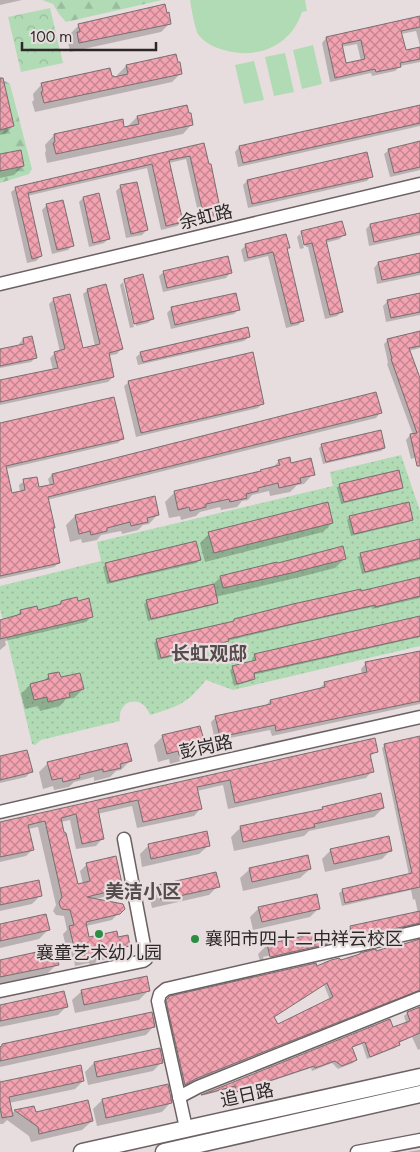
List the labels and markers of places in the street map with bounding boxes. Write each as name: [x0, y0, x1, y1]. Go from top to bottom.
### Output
marker: 襄童艺术幼儿园: [93, 928, 105, 940]
place label: 襄阳市四十二中祥云校区: [205, 928, 403, 950]
marker: 襄阳市四十二中祥云校区: [189, 933, 201, 945]
place label: 襄童艺术幼儿园: [36, 942, 162, 964]

